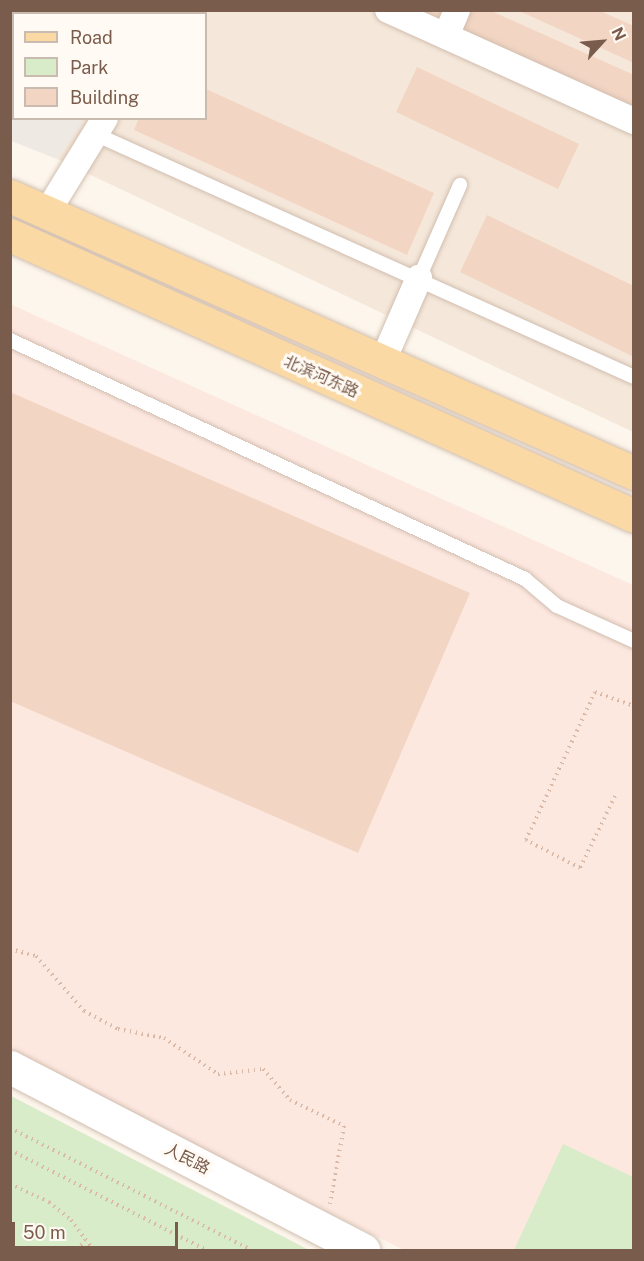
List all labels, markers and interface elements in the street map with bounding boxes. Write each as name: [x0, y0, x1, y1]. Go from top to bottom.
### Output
legend: [12, 12, 207, 120]
north arrow: [572, 12, 632, 72]
text: N: [607, 24, 630, 44]
text: Road: [70, 27, 113, 48]
text: Park: [70, 57, 108, 78]
text: Building: [70, 87, 139, 108]
street label: 北滨河东路: [281, 352, 361, 402]
street label: 人民路: [161, 1140, 213, 1178]
scale bar: [15, 1210, 182, 1248]
text: 50 m: [23, 1222, 66, 1243]

